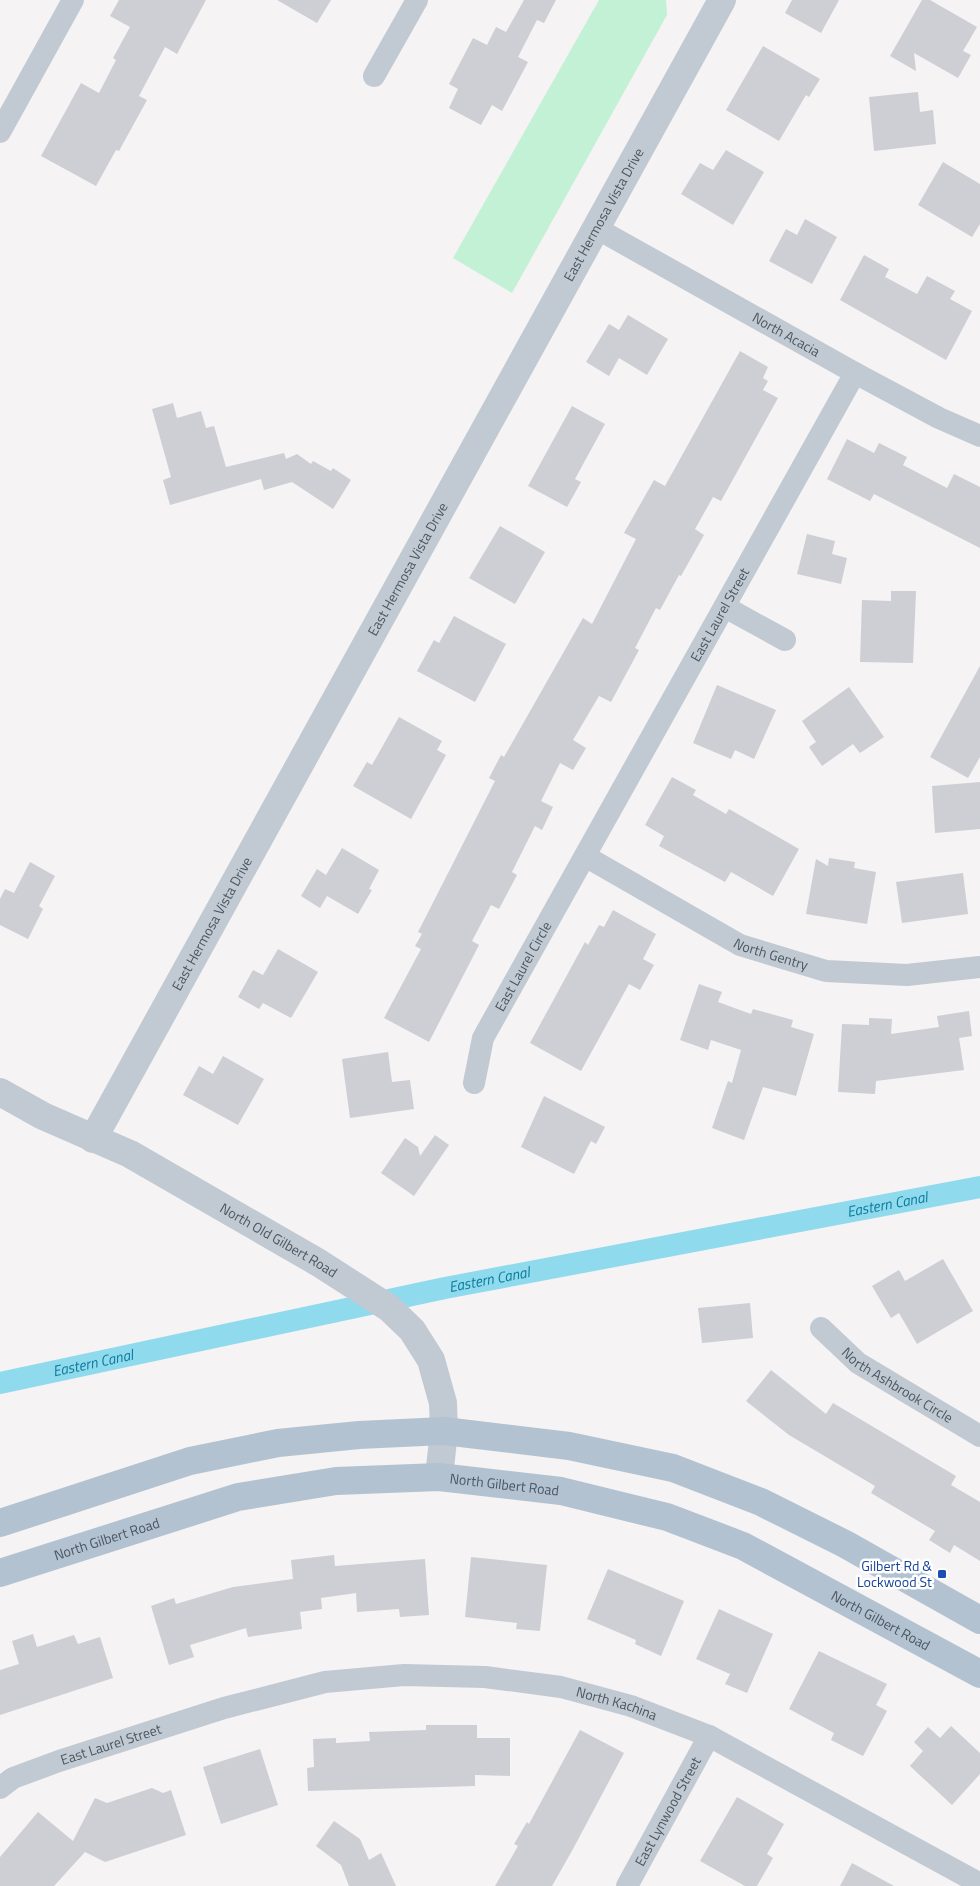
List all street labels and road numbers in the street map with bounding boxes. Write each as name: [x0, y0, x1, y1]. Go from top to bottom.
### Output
street label: East Hermosa Vista Drive: [558, 144, 648, 285]
street label: North Acacia: [749, 307, 824, 361]
street label: East Hermosa Vista Drive: [362, 498, 453, 640]
street label: East Laurel Street: [685, 563, 754, 665]
street label: East Hermosa Vista Drive: [166, 853, 257, 994]
street label: East Laurel Circle: [489, 917, 556, 1015]
street label: North Gentry: [730, 932, 811, 975]
street label: North Old Gilbert Road: [216, 1197, 342, 1282]
street label: North Ashbrook Circle: [837, 1342, 957, 1428]
street label: North Gilbert Road: [449, 1467, 560, 1501]
street label: North Gilbert Road: [51, 1512, 162, 1565]
street label: North Gilbert Road: [828, 1585, 934, 1655]
street label: North Kachina: [574, 1681, 660, 1725]
street label: East Laurel Street: [58, 1718, 164, 1770]
street label: East Lynwood Street: [629, 1753, 706, 1870]

